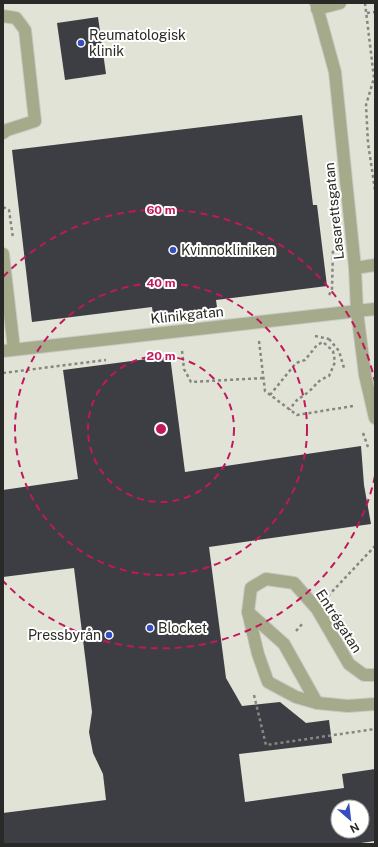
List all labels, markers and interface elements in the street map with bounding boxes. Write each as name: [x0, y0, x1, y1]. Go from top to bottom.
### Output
place label: Reumatologisk klinik: [89, 27, 186, 59]
marker: Reumatologisk klinik: [76, 38, 86, 48]
street label: Lasarettsgatan: [321, 162, 347, 260]
text: 60 m: [146, 203, 176, 217]
place label: Kvinnokliniken: [181, 242, 275, 258]
marker: Kvinnokliniken: [168, 245, 178, 255]
text: 40 m: [146, 276, 176, 290]
street label: Klinikgatan: [150, 303, 224, 327]
text: 20 m: [147, 349, 176, 363]
centre of rings: [154, 422, 168, 436]
street label: Entrégatan: [313, 586, 365, 656]
place label: Blocket: [158, 620, 207, 636]
marker: Blocket: [145, 623, 155, 633]
place label: Pressbyrån: [28, 627, 101, 643]
marker: Pressbyrån: [104, 630, 114, 640]
north arrow: [330, 799, 370, 839]
text: N: [348, 821, 361, 835]

